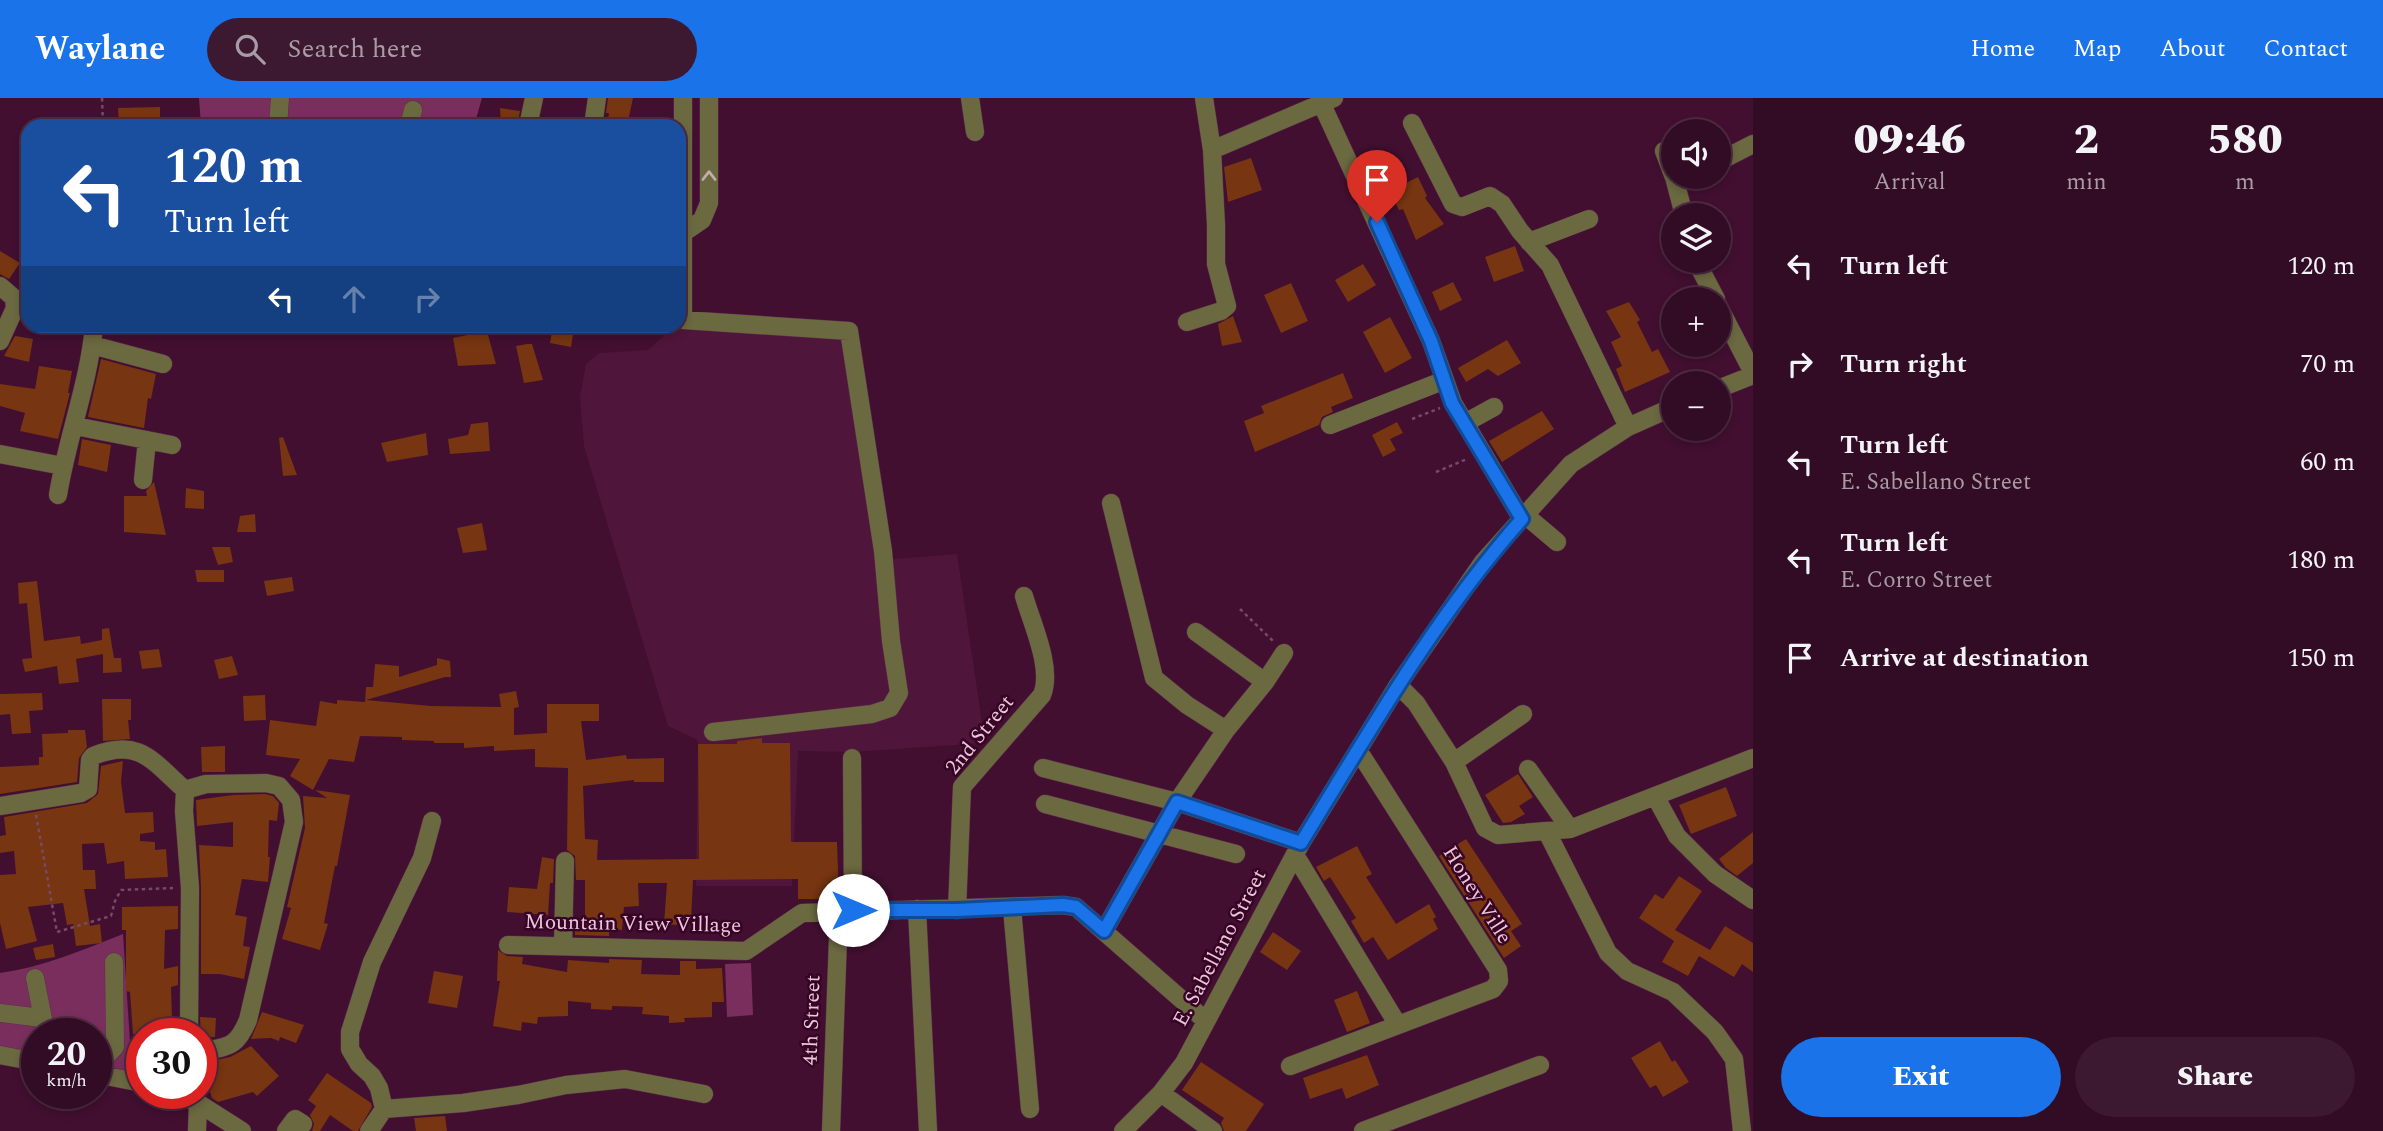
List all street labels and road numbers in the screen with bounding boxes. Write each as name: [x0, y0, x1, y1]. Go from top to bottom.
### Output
street label: 2nd Street: [938, 688, 1022, 782]
street label: Honey Ville: [1434, 840, 1520, 950]
street label: E. Sabellano Street: [1165, 863, 1275, 1033]
street label: Mountain View Village: [524, 906, 742, 942]
street label: 4th Street: [794, 974, 830, 1066]

